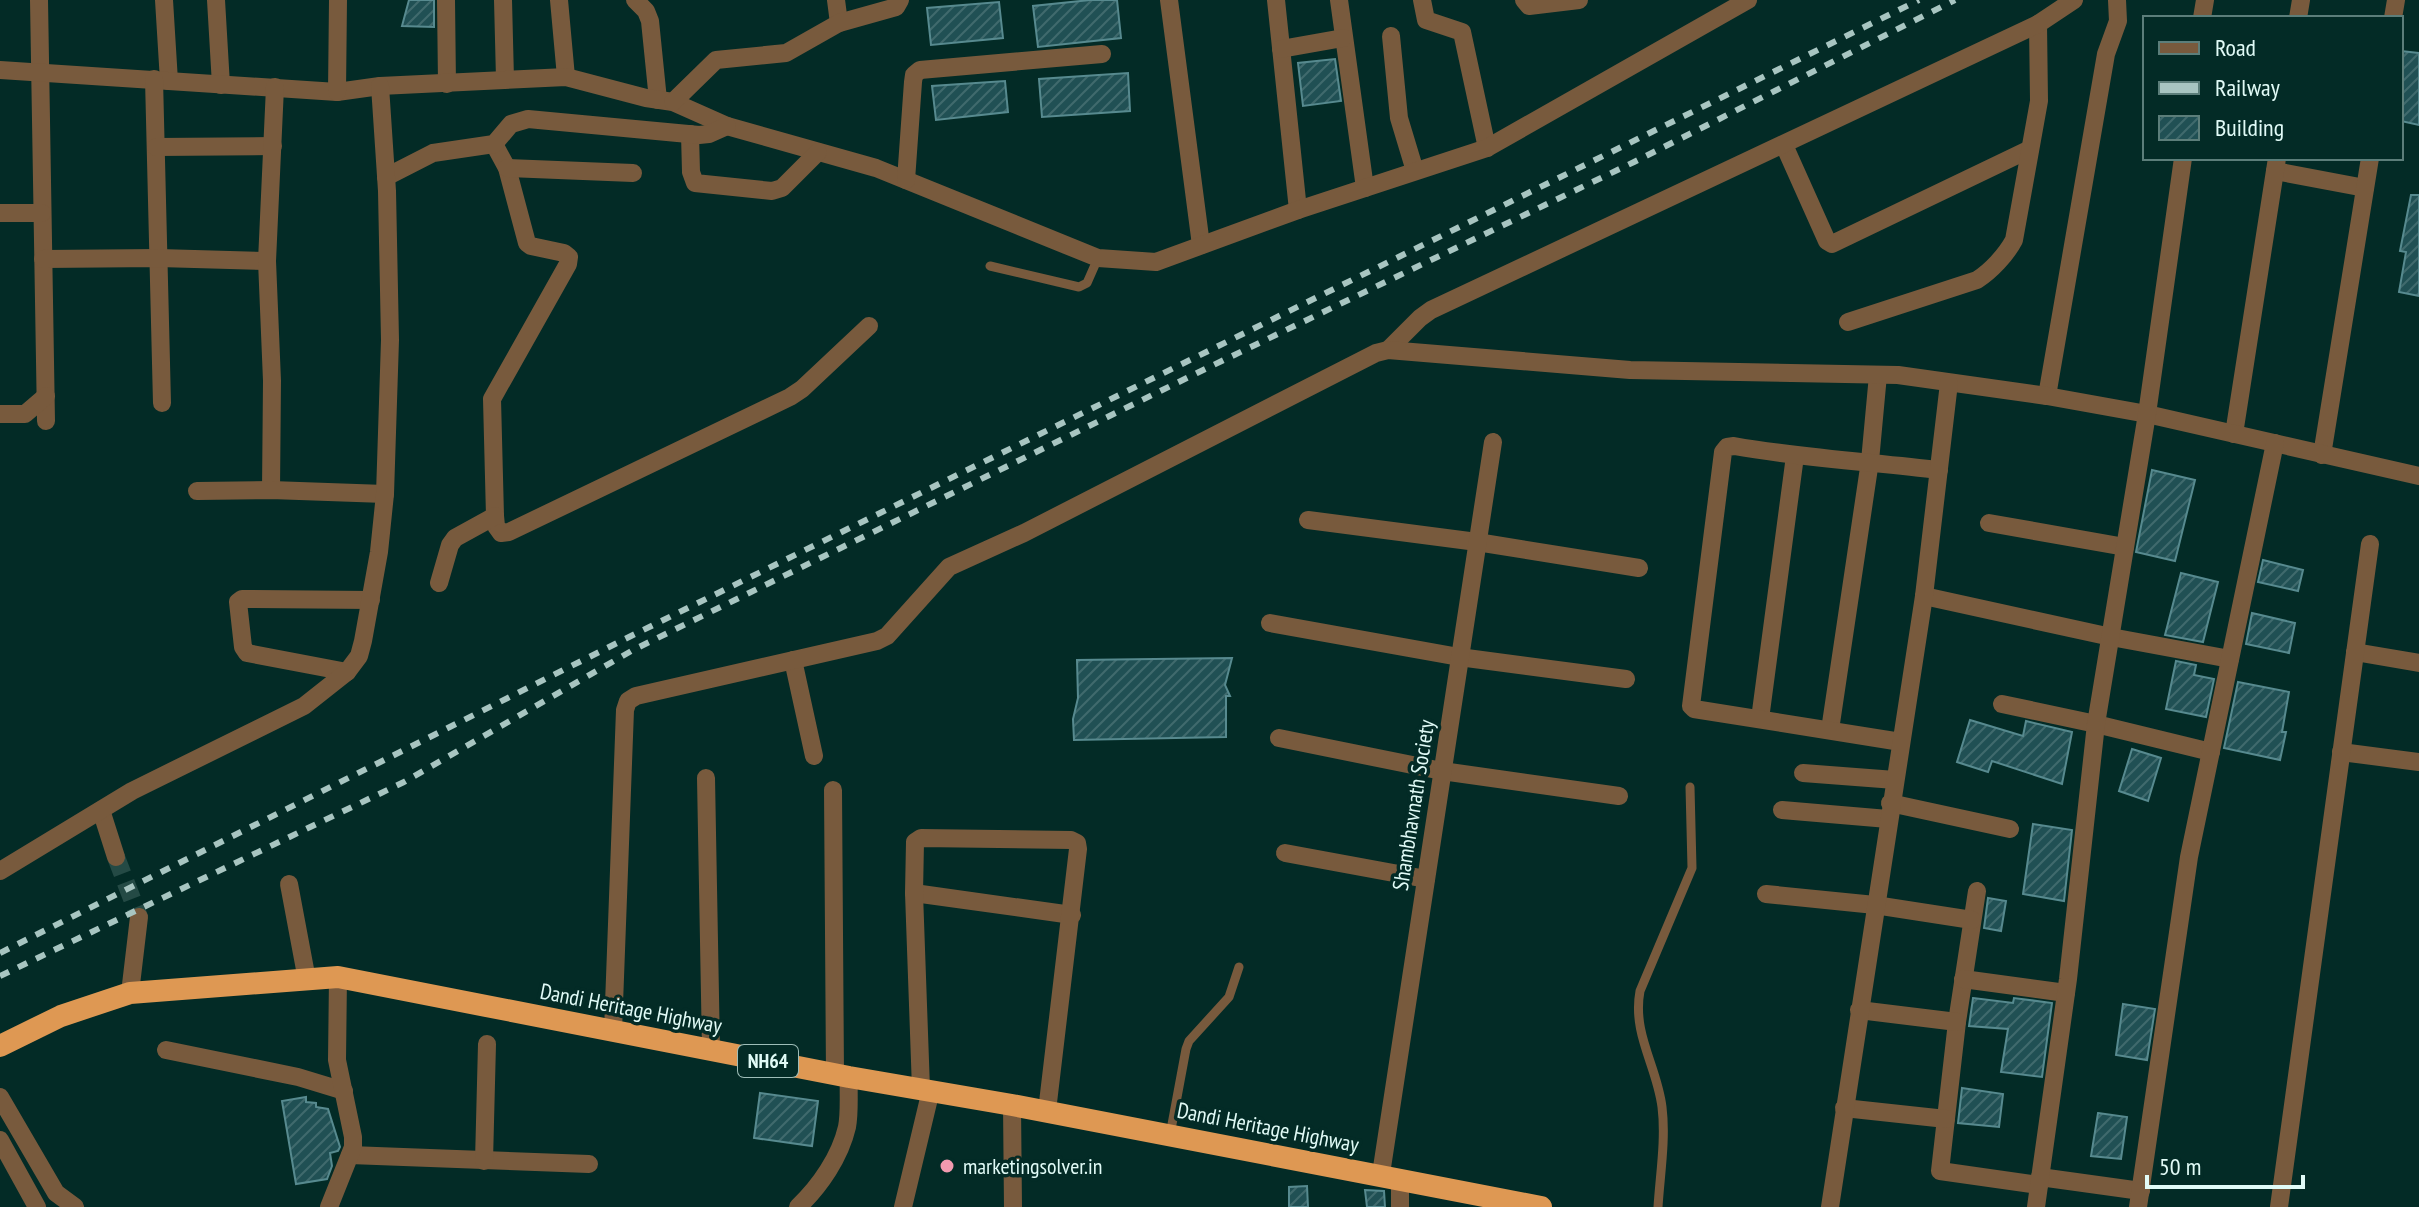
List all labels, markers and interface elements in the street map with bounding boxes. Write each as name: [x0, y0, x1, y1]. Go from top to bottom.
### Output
legend: [2143, 16, 2403, 160]
text: Road: [2215, 32, 2256, 63]
text: Railway: [2215, 72, 2280, 103]
text: Building: [2215, 112, 2284, 143]
street label: Shambhavnath Society: [1386, 717, 1440, 892]
street label: Dandi Heritage Highway: [538, 977, 725, 1039]
road number: NH64: [738, 1045, 798, 1077]
street label: Dandi Heritage Highway: [1175, 1096, 1362, 1158]
scale bar: [2147, 1139, 2303, 1189]
text: 50 m: [2159, 1151, 2201, 1182]
place label: marketingsolver.in: [963, 1152, 1102, 1180]
marker: marketingsolver.in: [938, 1157, 956, 1175]

